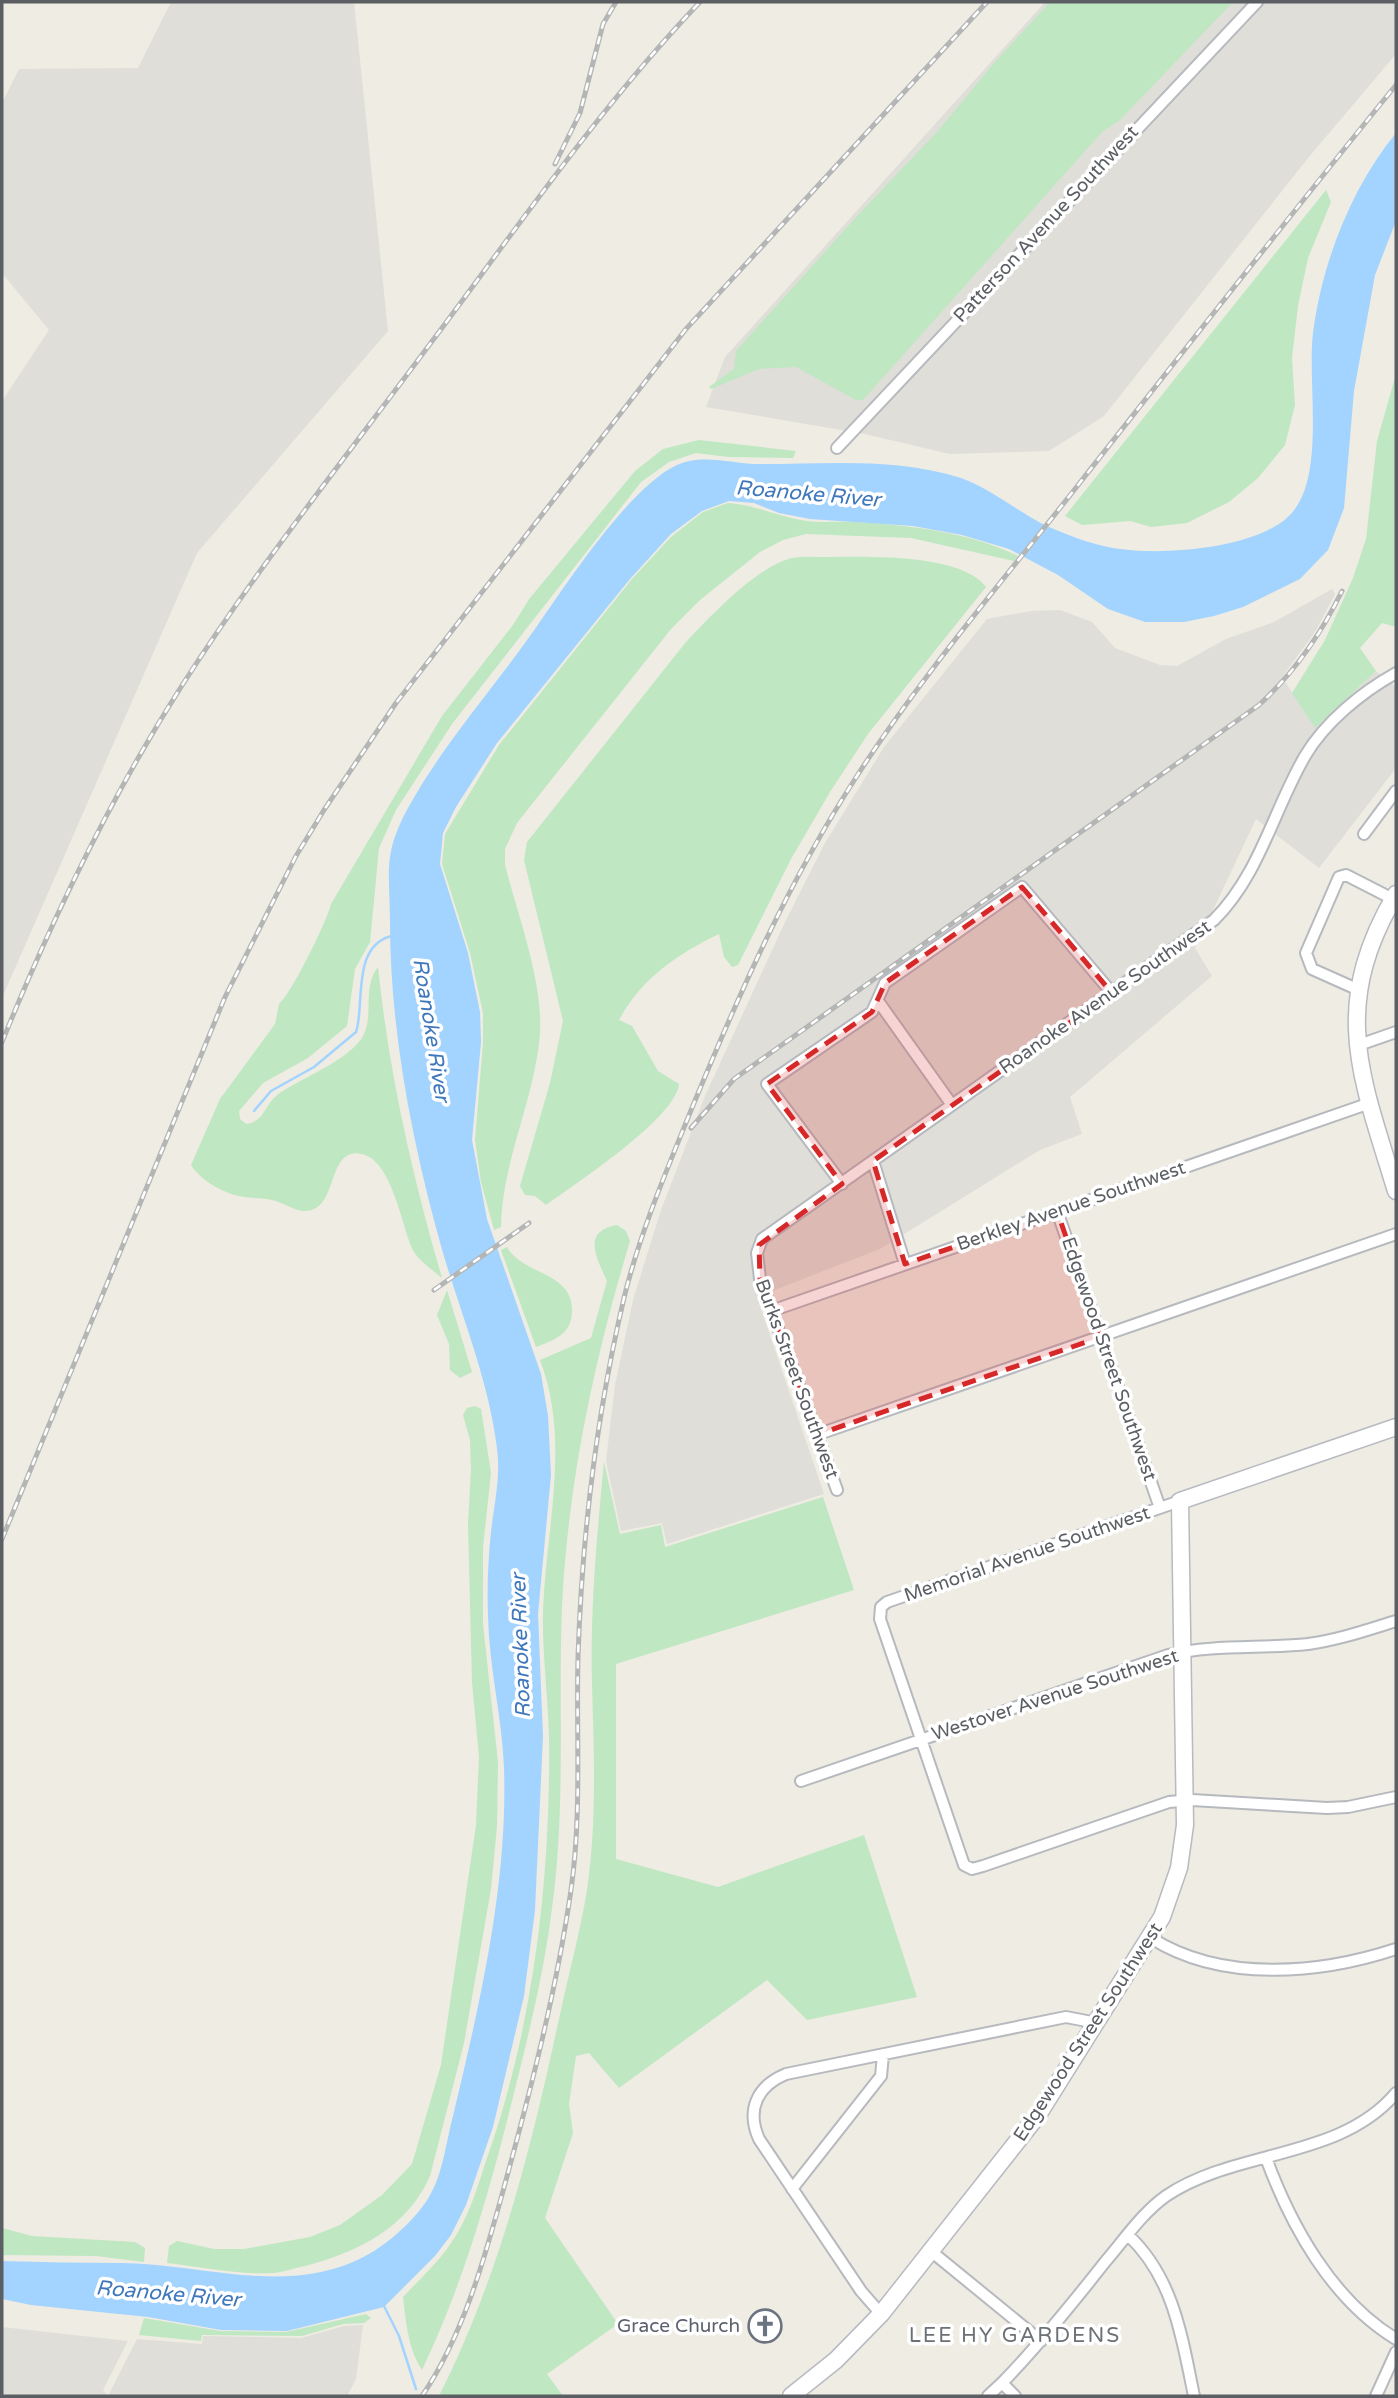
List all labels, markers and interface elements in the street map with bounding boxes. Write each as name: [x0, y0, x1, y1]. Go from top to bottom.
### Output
street label: Patterson Avenue Southwest: [949, 121, 1143, 327]
water label: Roanoke River: [735, 475, 884, 513]
street label: Roanoke Avenue Southwest: [995, 915, 1215, 1079]
water label: Roanoke River: [407, 957, 455, 1106]
street label: Berkley Avenue Southwest: [954, 1156, 1188, 1256]
street label: Edgewood Street Southwest: [1057, 1234, 1161, 1484]
street label: Burks Street Southwest: [751, 1276, 843, 1482]
street label: Memorial Avenue Southwest: [901, 1502, 1153, 1606]
water label: Roanoke River: [506, 1570, 536, 1719]
street label: Westover Avenue Southwest: [929, 1645, 1181, 1745]
street label: Edgewood Street Southwest: [1009, 1919, 1167, 2145]
water label: Roanoke River: [95, 2275, 244, 2313]
church icon: Grace Church: [746, 2307, 784, 2345]
place label: Grace Church: [617, 2315, 740, 2337]
district label: LEE HY GARDENS: [909, 2323, 1121, 2348]

